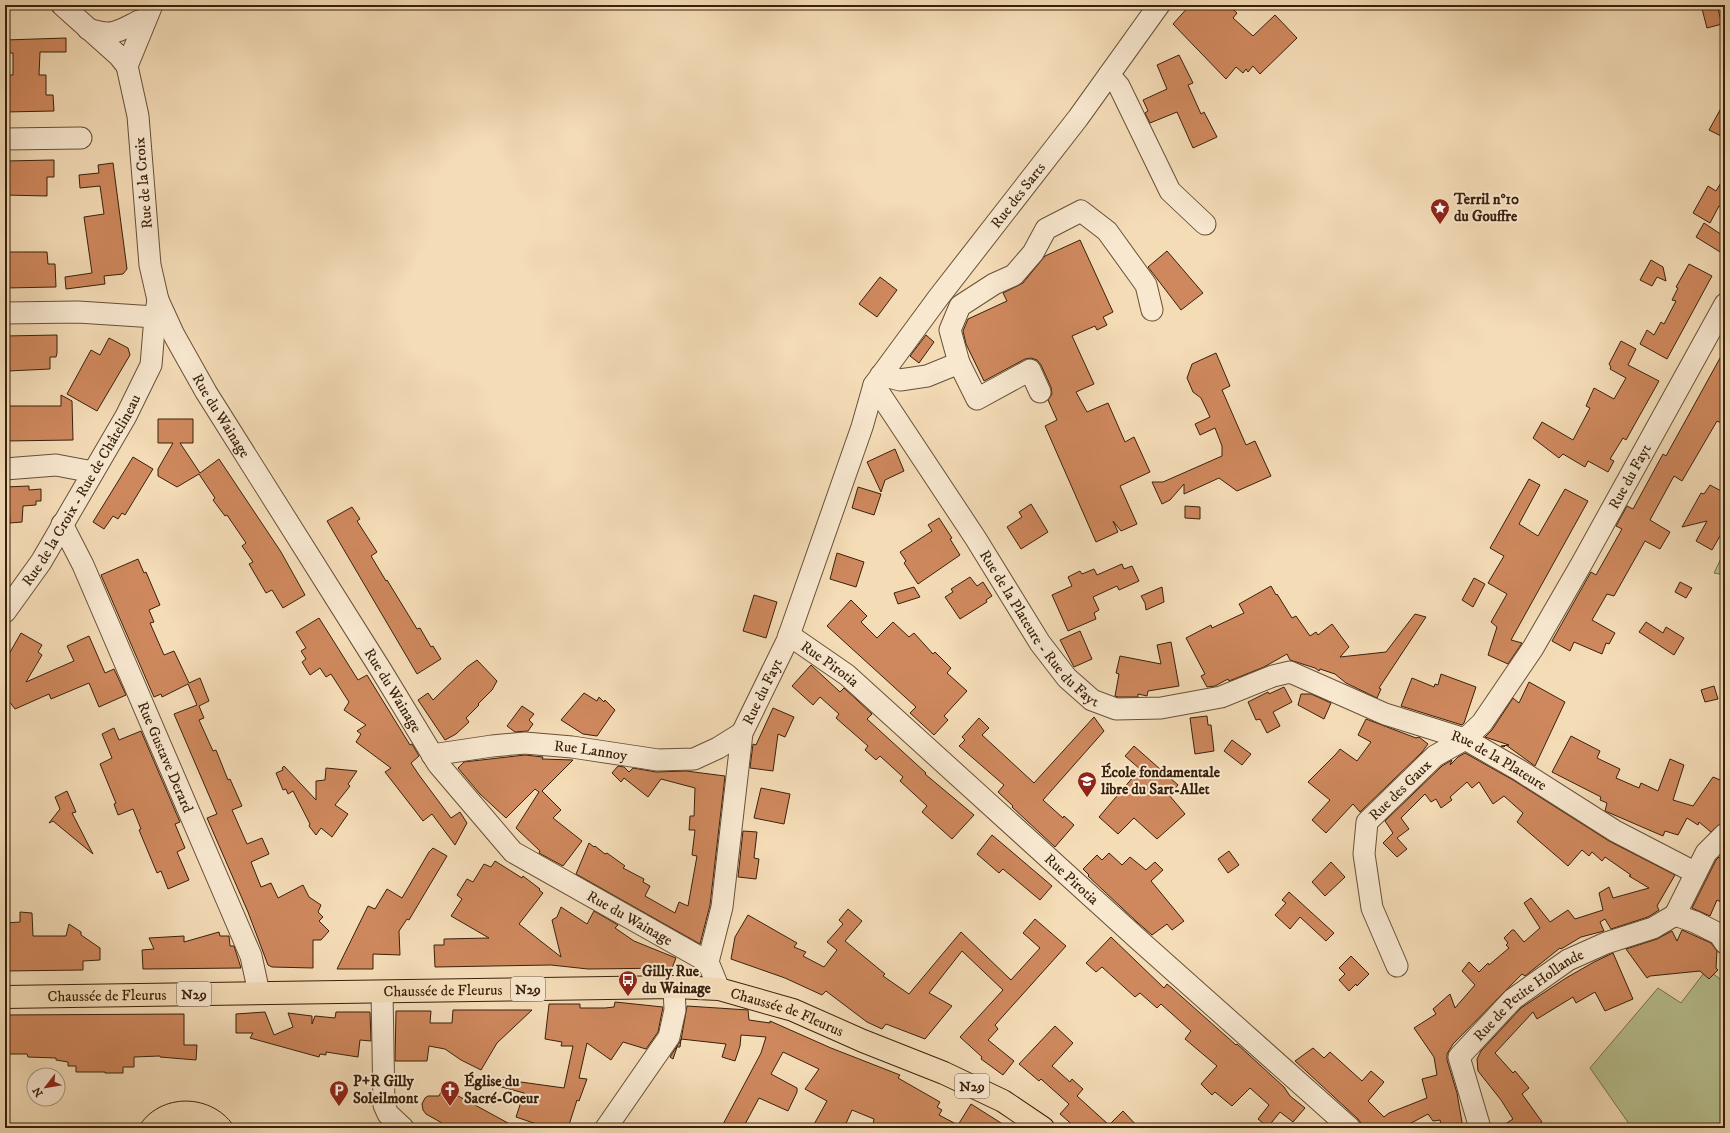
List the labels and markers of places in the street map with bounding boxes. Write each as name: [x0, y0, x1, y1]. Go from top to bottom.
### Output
place label: Terril n°10 du Gouffre: [1453, 190, 1519, 226]
place icon: Terril n°10 du Gouffre: [1429, 197, 1451, 225]
place label: École fondamentale libre du Sart-Allet: [1100, 762, 1221, 799]
school or university icon: École fondamentale libre du Sart-Allet: [1076, 770, 1098, 798]
place label: Gilly Rue du Wainage: [642, 962, 712, 998]
bus stop icon: Gilly Rue du Wainage: [617, 969, 639, 997]
place label: Église du Sacré-Coeur: [464, 1071, 539, 1108]
place label: P+R Gilly Soleilmont: [353, 1072, 418, 1108]
parking icon: P+R Gilly Soleilmont: [328, 1079, 350, 1107]
church icon: Église du Sacré-Coeur: [439, 1079, 461, 1107]

